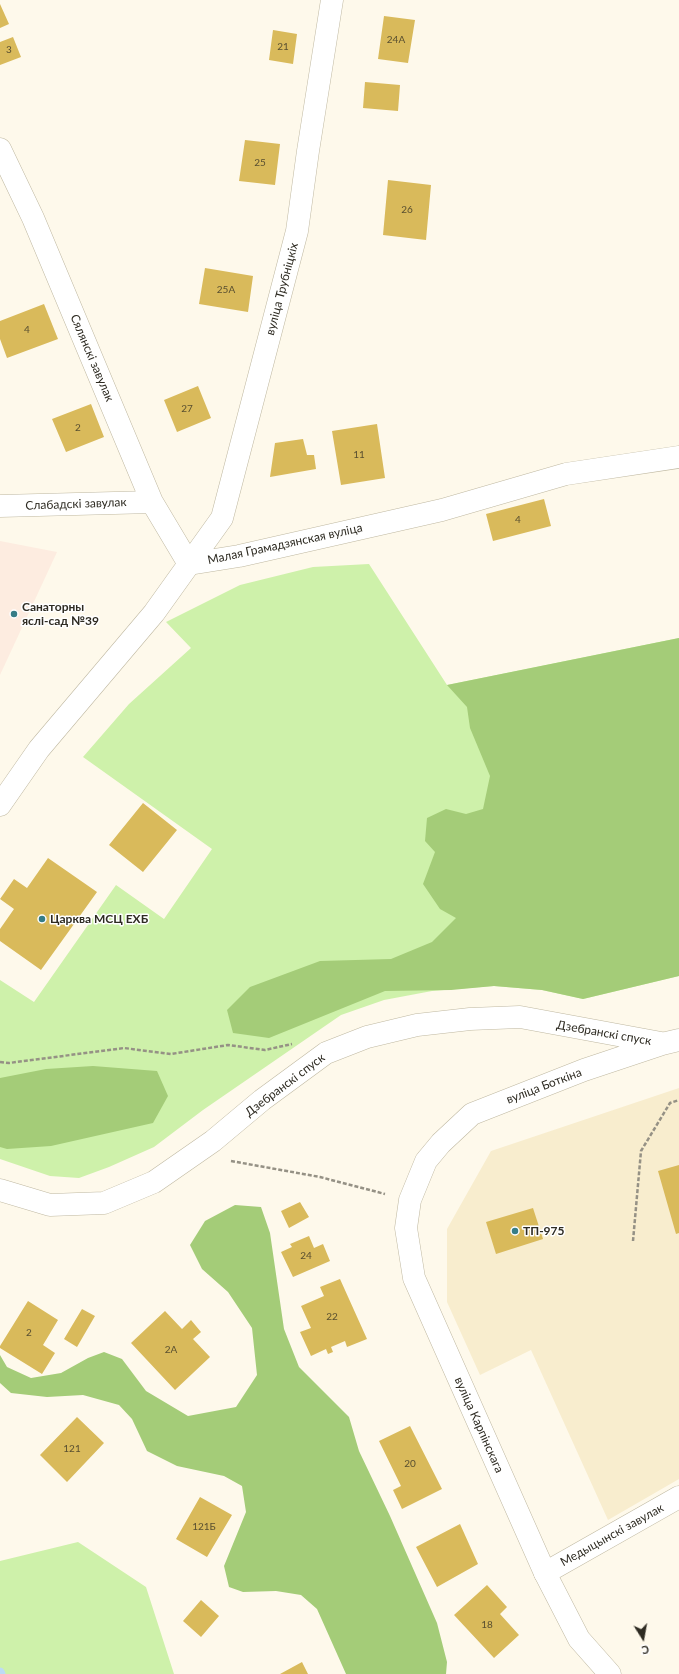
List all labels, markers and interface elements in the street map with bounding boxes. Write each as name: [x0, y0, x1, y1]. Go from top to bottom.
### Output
house number: 24А: [387, 34, 405, 46]
house number: 21: [277, 41, 289, 53]
house number: 3: [6, 44, 12, 56]
house number: 25: [254, 157, 266, 169]
house number: 26: [401, 204, 413, 216]
street label: вуліца Трубніцкіх: [263, 241, 301, 337]
house number: 25А: [217, 284, 235, 296]
street label: Сялянскі завулак: [67, 312, 117, 404]
house number: 4: [24, 324, 30, 336]
house number: 27: [181, 403, 193, 415]
house number: 2: [75, 422, 81, 434]
house number: 11: [353, 449, 365, 461]
street label: Слабадскі завулак: [25, 495, 127, 513]
house number: 4: [515, 514, 521, 526]
street label: Малая Грамадзянская вуліца: [206, 521, 364, 567]
place label: Санаторны яслі-сад №39: [22, 600, 99, 628]
marker: Санаторны яслі-сад №39: [9, 609, 19, 619]
place label: Царква МСЦ ЕХБ: [50, 912, 148, 926]
marker: Царква МСЦ ЕХБ: [37, 914, 47, 924]
street label: Дзебранскі спуск: [556, 1018, 652, 1048]
street label: Дзебранскі спуск: [242, 1050, 328, 1120]
street label: вуліца Боткіна: [504, 1065, 584, 1107]
place label: ТП-975: [523, 1224, 565, 1238]
marker: ТП-975: [510, 1226, 520, 1236]
house number: 24: [300, 1250, 312, 1262]
house number: 22: [326, 1311, 338, 1323]
house number: 2: [26, 1327, 32, 1339]
house number: 2А: [165, 1344, 177, 1356]
street label: вуліца Карпінскага: [451, 1375, 507, 1475]
house number: 121: [63, 1443, 81, 1455]
house number: 20: [404, 1458, 416, 1470]
street label: Медыцынскі завулак: [558, 1501, 666, 1569]
house number: 121Б: [192, 1521, 216, 1533]
north arrow: [623, 1618, 663, 1658]
house number: 18: [481, 1619, 493, 1631]
text: С: [641, 1643, 650, 1657]

